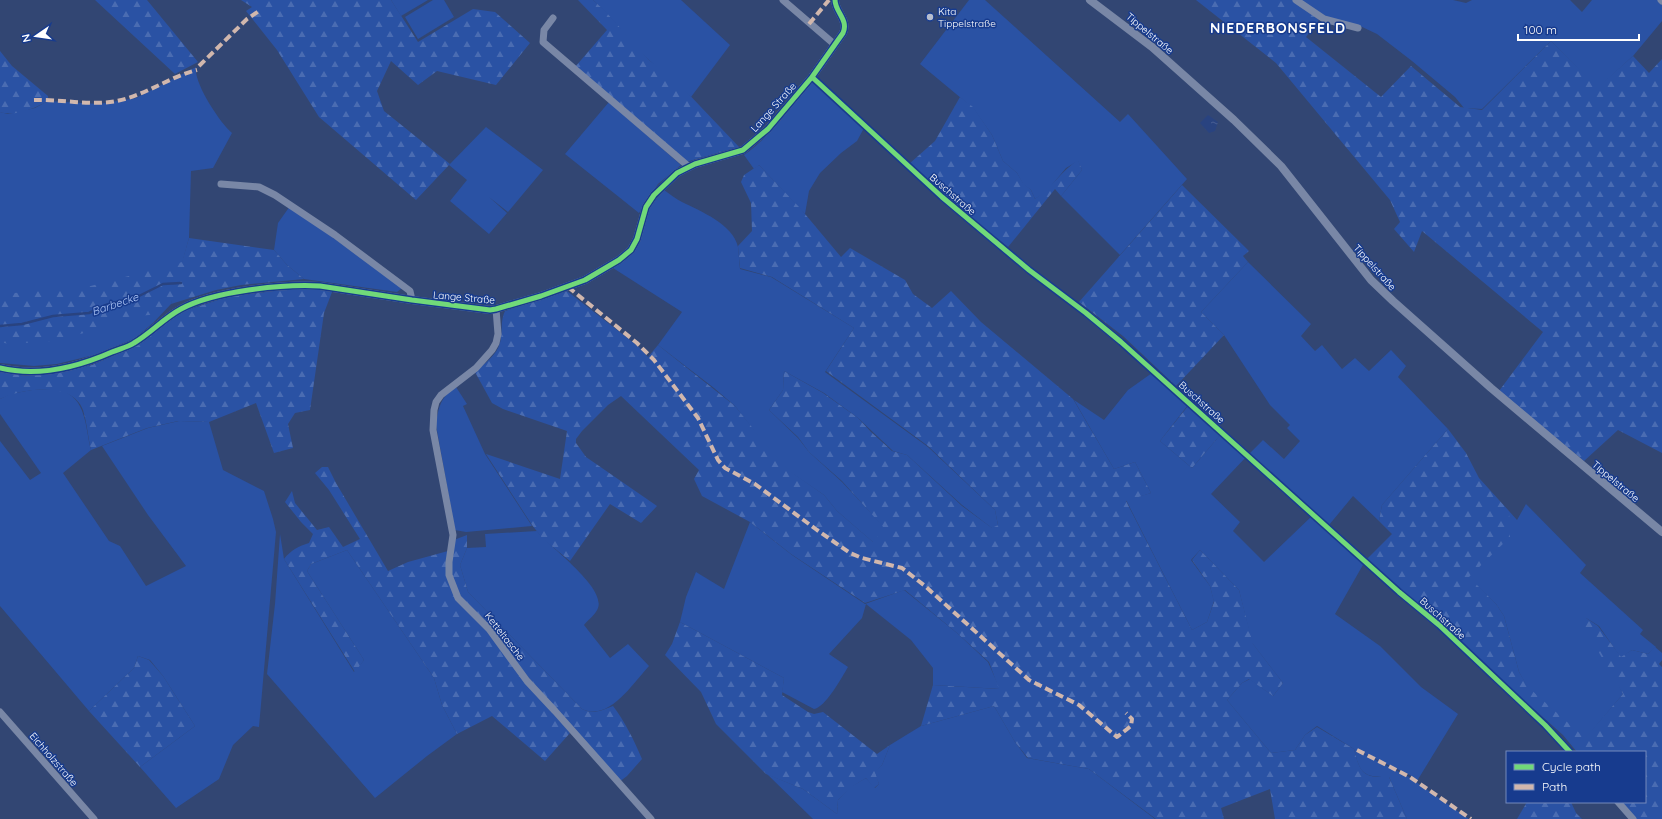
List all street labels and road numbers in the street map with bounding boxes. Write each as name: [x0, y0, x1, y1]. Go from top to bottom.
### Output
street label: Tippelstraße: [1123, 10, 1176, 57]
street label: Lange Straße: [748, 80, 799, 135]
street label: Buschstraße: [927, 171, 979, 218]
street label: Tippelstraße: [1350, 241, 1399, 293]
street label: Lange Straße: [432, 288, 496, 307]
street label: Buschstraße: [1176, 378, 1228, 427]
street label: Tippelstraße: [1589, 458, 1642, 505]
street label: Buschstraße: [1417, 594, 1469, 643]
street label: Ketteltasche: [482, 610, 528, 663]
street label: Eichholzstraße: [27, 730, 81, 789]

